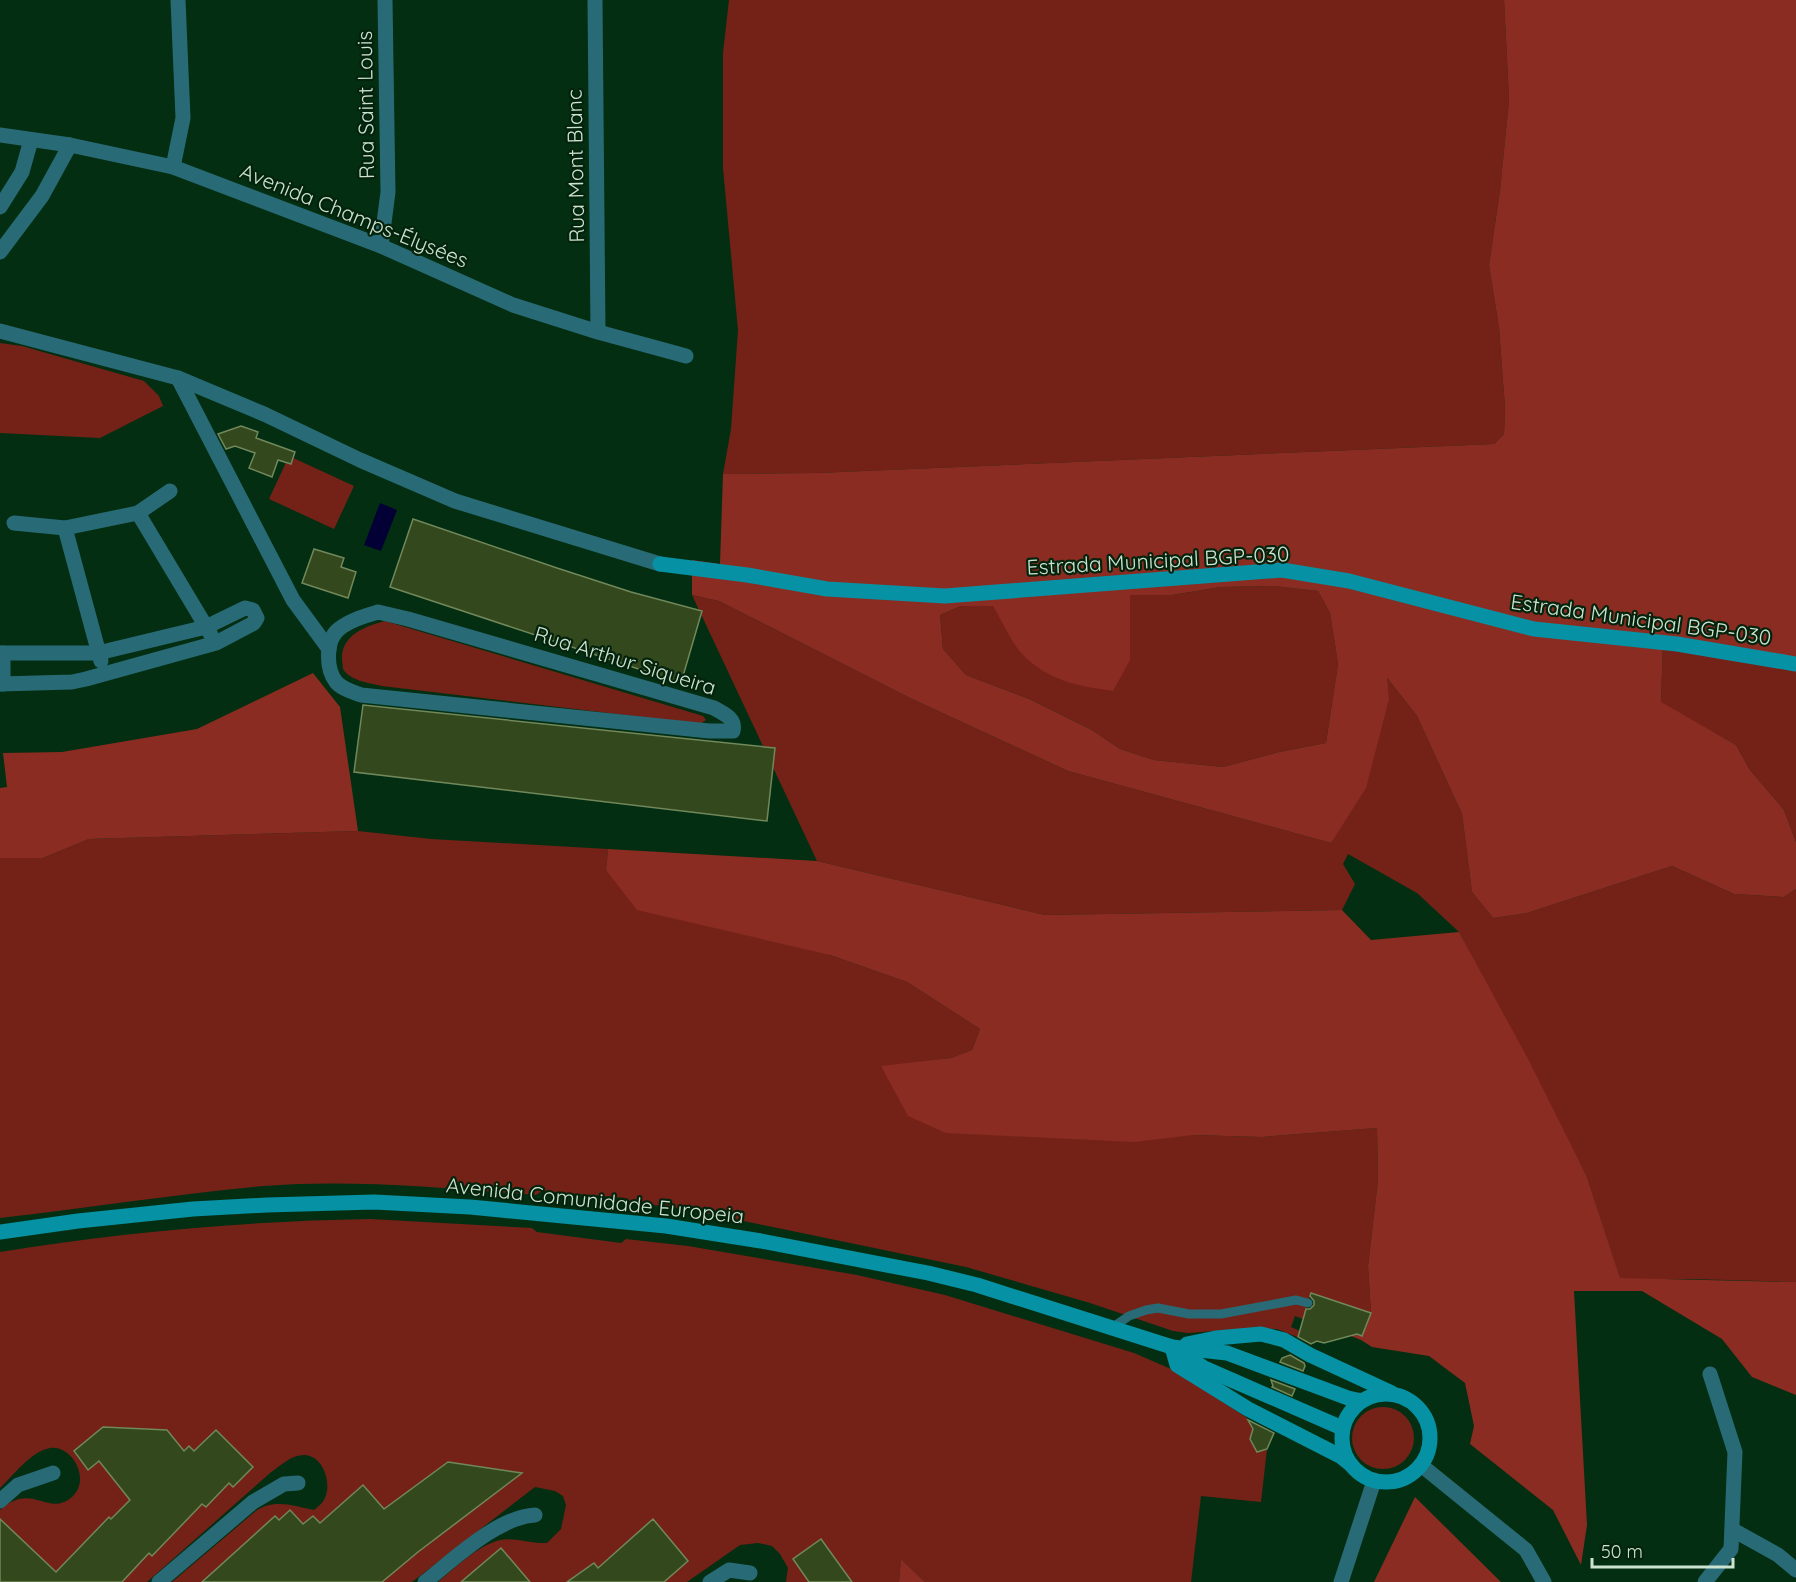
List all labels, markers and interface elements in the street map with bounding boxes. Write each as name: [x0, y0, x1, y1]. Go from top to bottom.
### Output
street label: Rua Saint Louis: [351, 31, 379, 179]
street label: Rua Mont Blanc: [561, 89, 589, 243]
street label: Avenida Champs-Élysées: [237, 157, 472, 273]
street label: Estrada Municipal BGP-030: [1026, 540, 1290, 580]
street label: Estrada Municipal BGP-030: [1509, 588, 1773, 650]
street label: Rua Arthur Siqueira: [531, 620, 719, 700]
street label: Avenida Comunidade Europeia: [445, 1171, 745, 1229]
scale bar: [1592, 1531, 1733, 1569]
text: 50 m: [1601, 1540, 1643, 1563]

